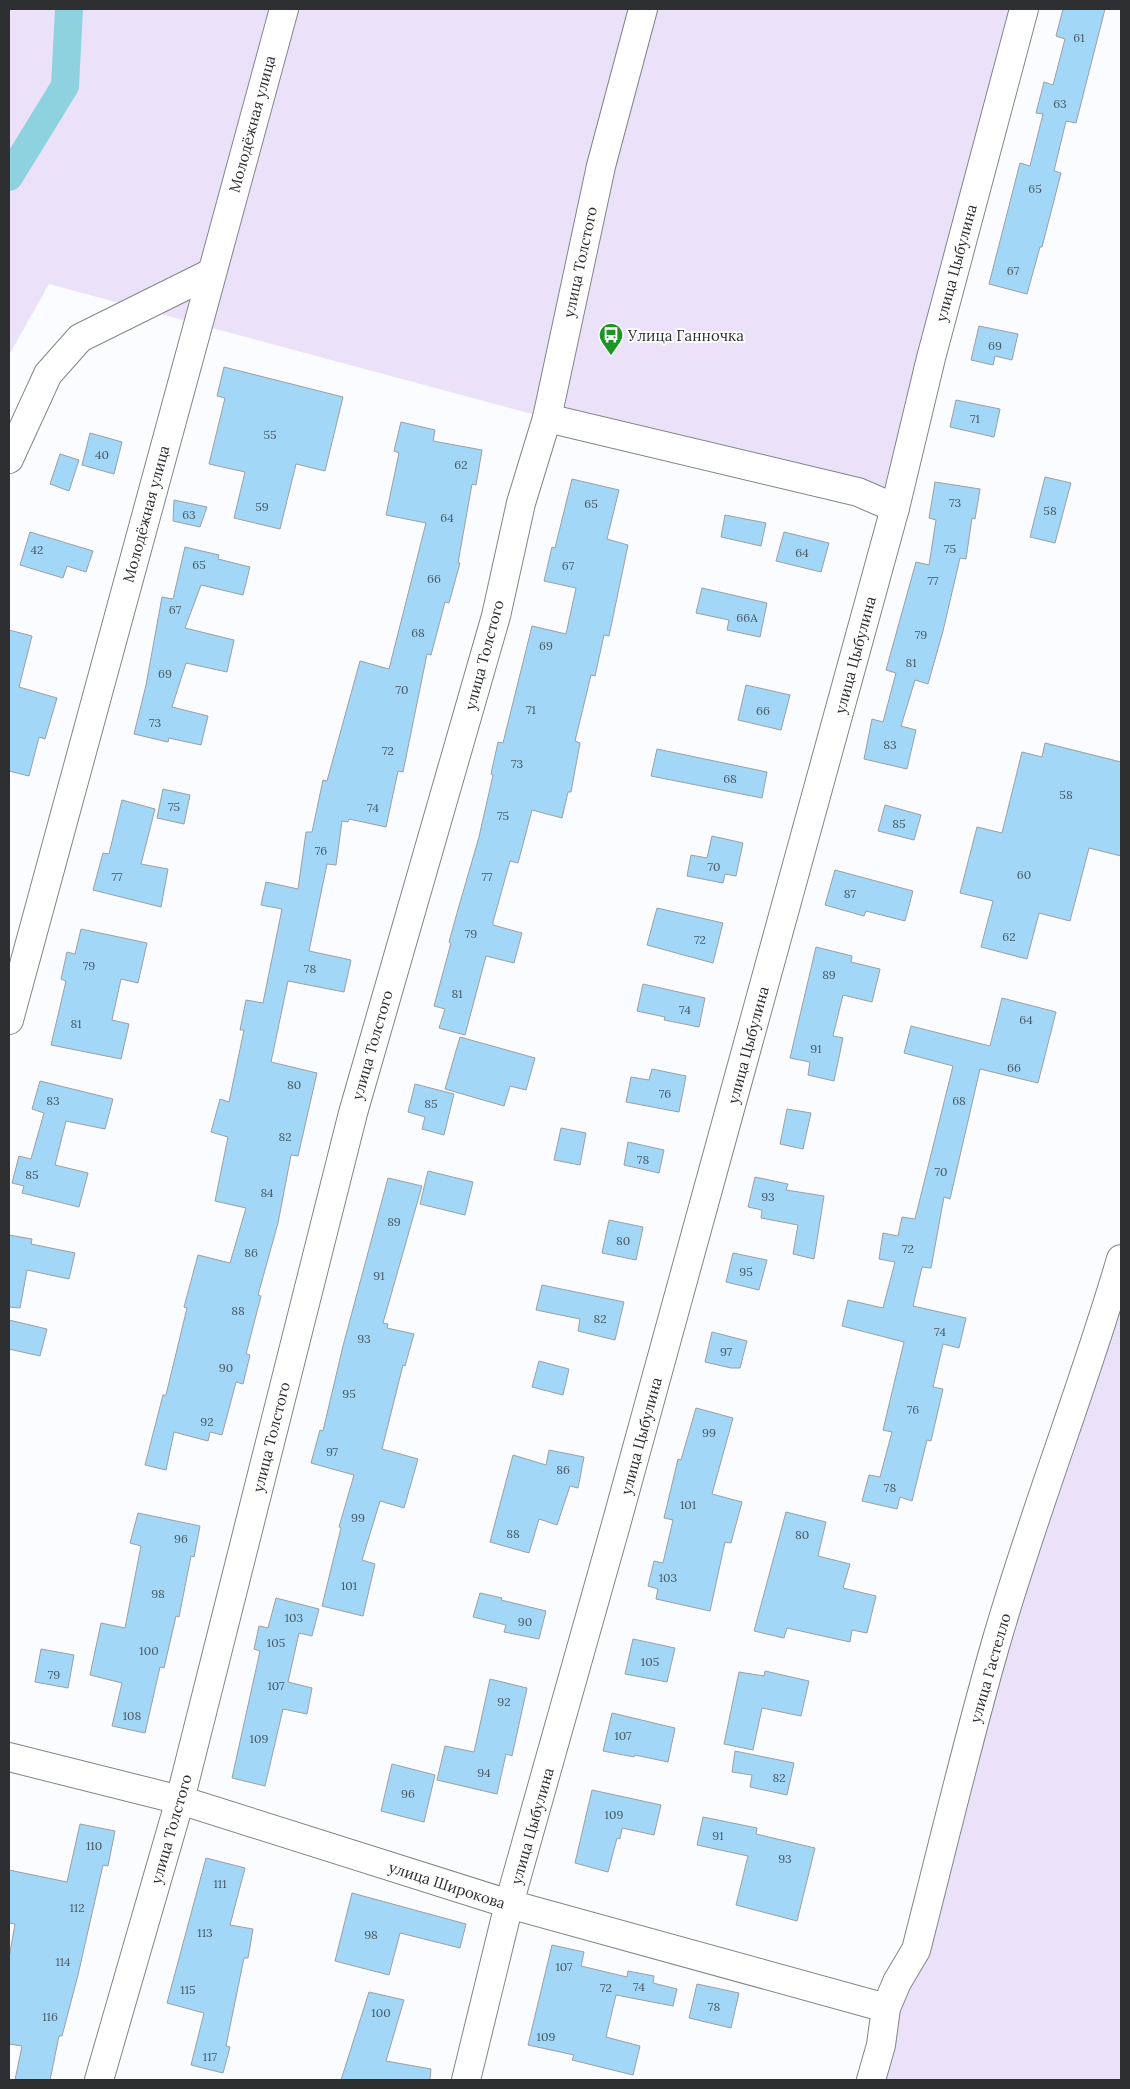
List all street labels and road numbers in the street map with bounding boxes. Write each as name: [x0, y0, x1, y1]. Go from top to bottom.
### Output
street label: Молодёжная улица: [225, 53, 280, 195]
street label: улица Цыбулина: [931, 202, 981, 324]
street label: улица Толстого: [559, 204, 601, 319]
street label: Молодёжная улица: [119, 443, 174, 585]
street label: улица Цыбулина: [830, 594, 880, 716]
street label: улица Толстого: [460, 598, 508, 712]
street label: улица Цыбулина: [723, 984, 773, 1106]
street label: улица Толстого: [347, 988, 397, 1102]
street label: улица Цыбулина: [616, 1375, 666, 1497]
street label: улица Толстого: [248, 1380, 294, 1494]
street label: улица Гастелло: [965, 1611, 1015, 1725]
street label: улица Цыбулина: [506, 1765, 558, 1887]
street label: улица Толстого: [146, 1772, 196, 1886]
street label: улица Широкова: [386, 1857, 508, 1913]

